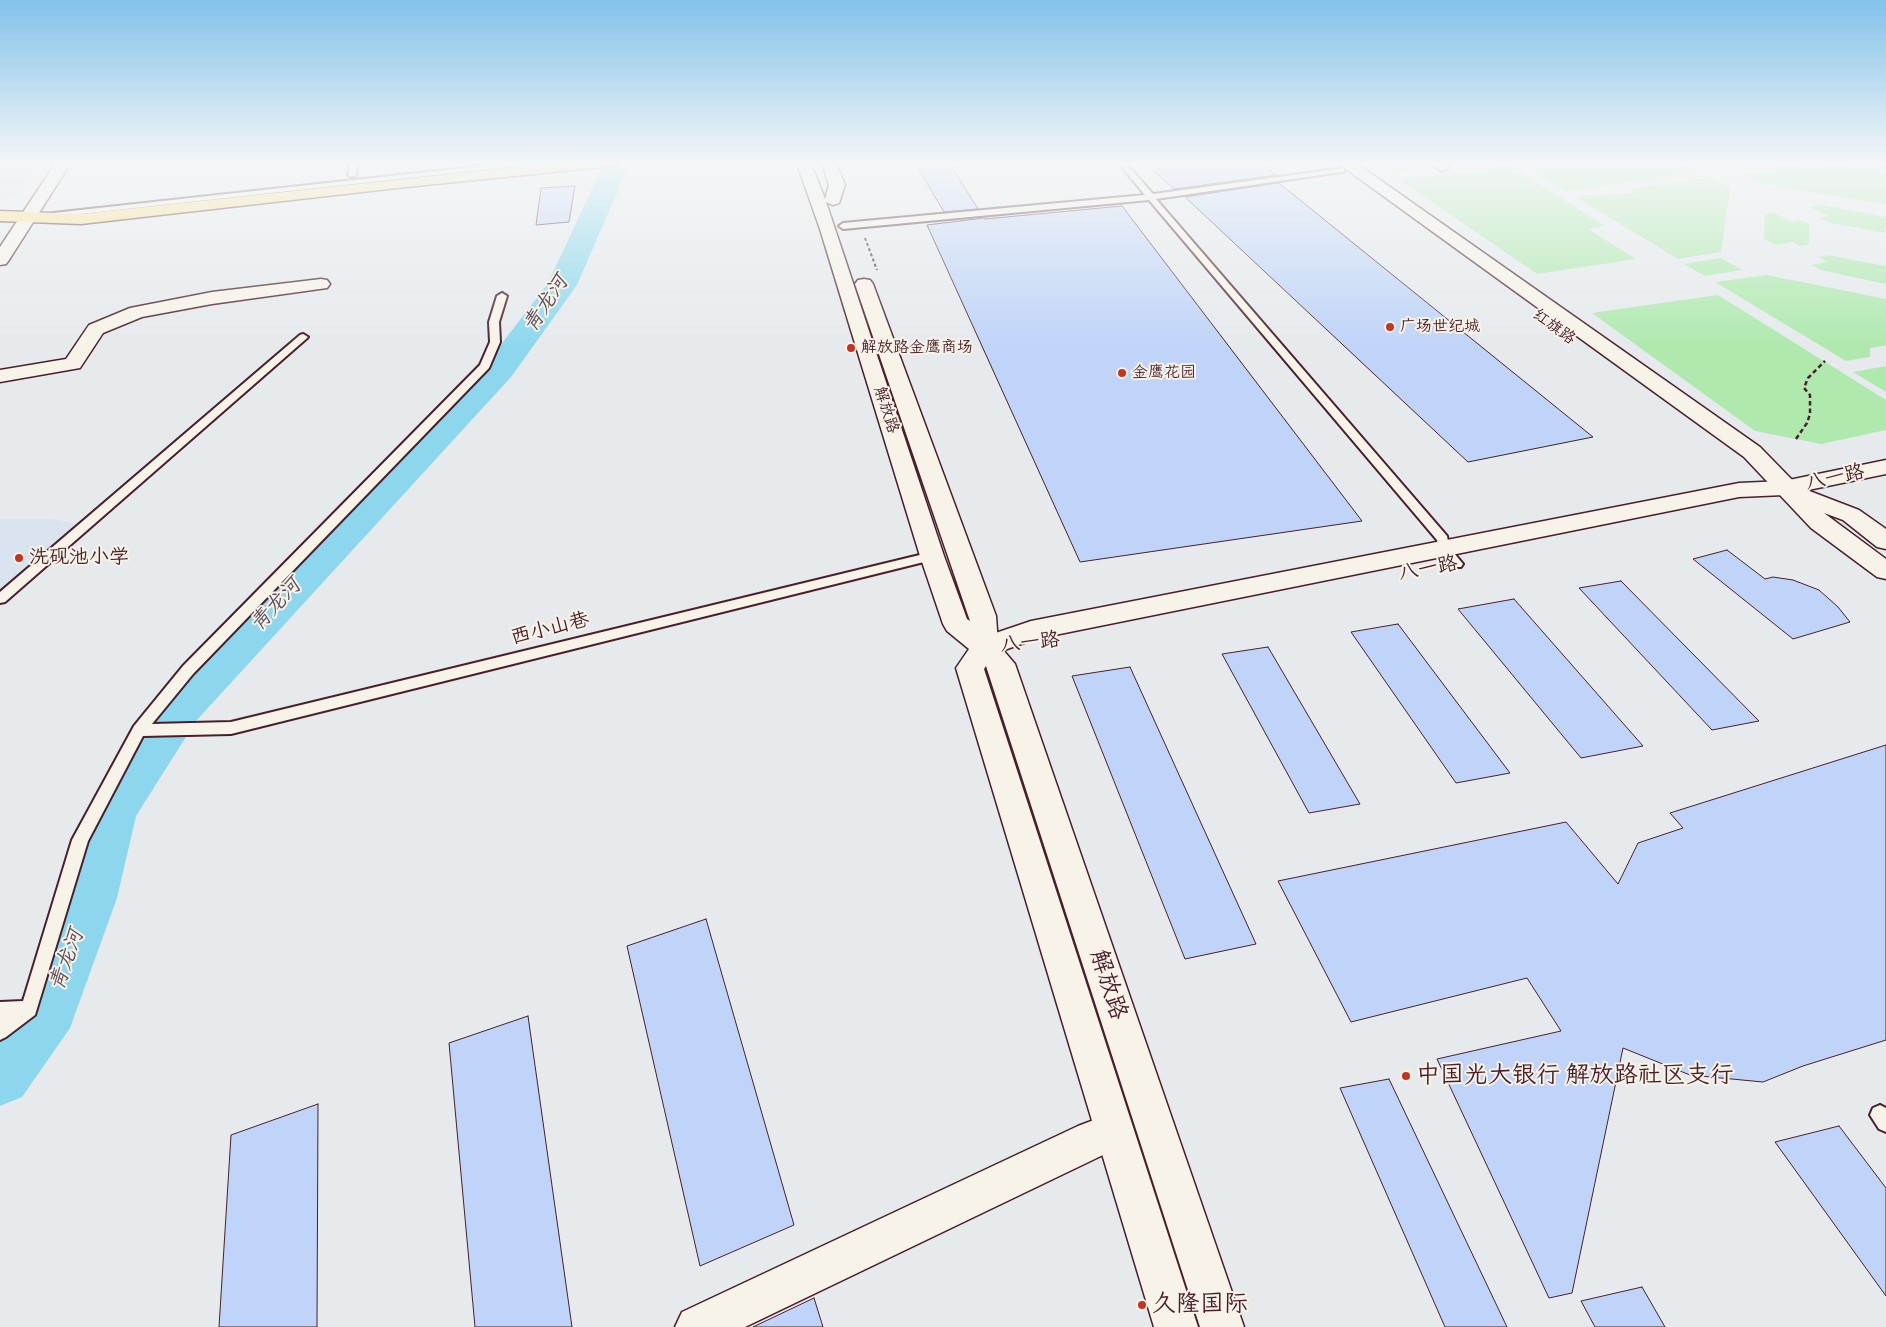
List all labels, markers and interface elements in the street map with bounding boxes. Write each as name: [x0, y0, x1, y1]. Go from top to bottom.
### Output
water label: 青龙河: [518, 271, 574, 337]
street label: 红旗路: [1529, 305, 1579, 349]
place label: 广场世纪城: [1400, 317, 1480, 337]
marker: 广场世纪城: [1384, 321, 1396, 333]
place label: 解放路金鹰商场: [861, 338, 973, 358]
marker: 解放路金鹰商场: [845, 342, 857, 354]
place label: 金鹰花园: [1132, 363, 1196, 383]
marker: 金鹰花园: [1116, 367, 1128, 379]
street label: 解放路: [869, 384, 903, 436]
street label: 八一路: [1803, 460, 1867, 496]
place label: 洗砚池小学: [29, 546, 129, 570]
street label: 八一路: [1396, 551, 1460, 587]
marker: 洗砚池小学: [13, 552, 25, 564]
water label: 青龙河: [245, 573, 307, 637]
street label: 西小山巷: [508, 608, 592, 650]
street label: 八一路: [999, 628, 1061, 658]
water label: 青龙河: [44, 926, 90, 994]
street label: 解放路: [1083, 946, 1133, 1024]
place label: 中国光大银行 解放路社区支行: [1416, 1062, 1734, 1090]
marker: 中国光大银行 解放路社区支行: [1400, 1070, 1412, 1082]
place label: 久隆国际: [1152, 1291, 1248, 1319]
marker: 久隆国际: [1136, 1299, 1148, 1311]

